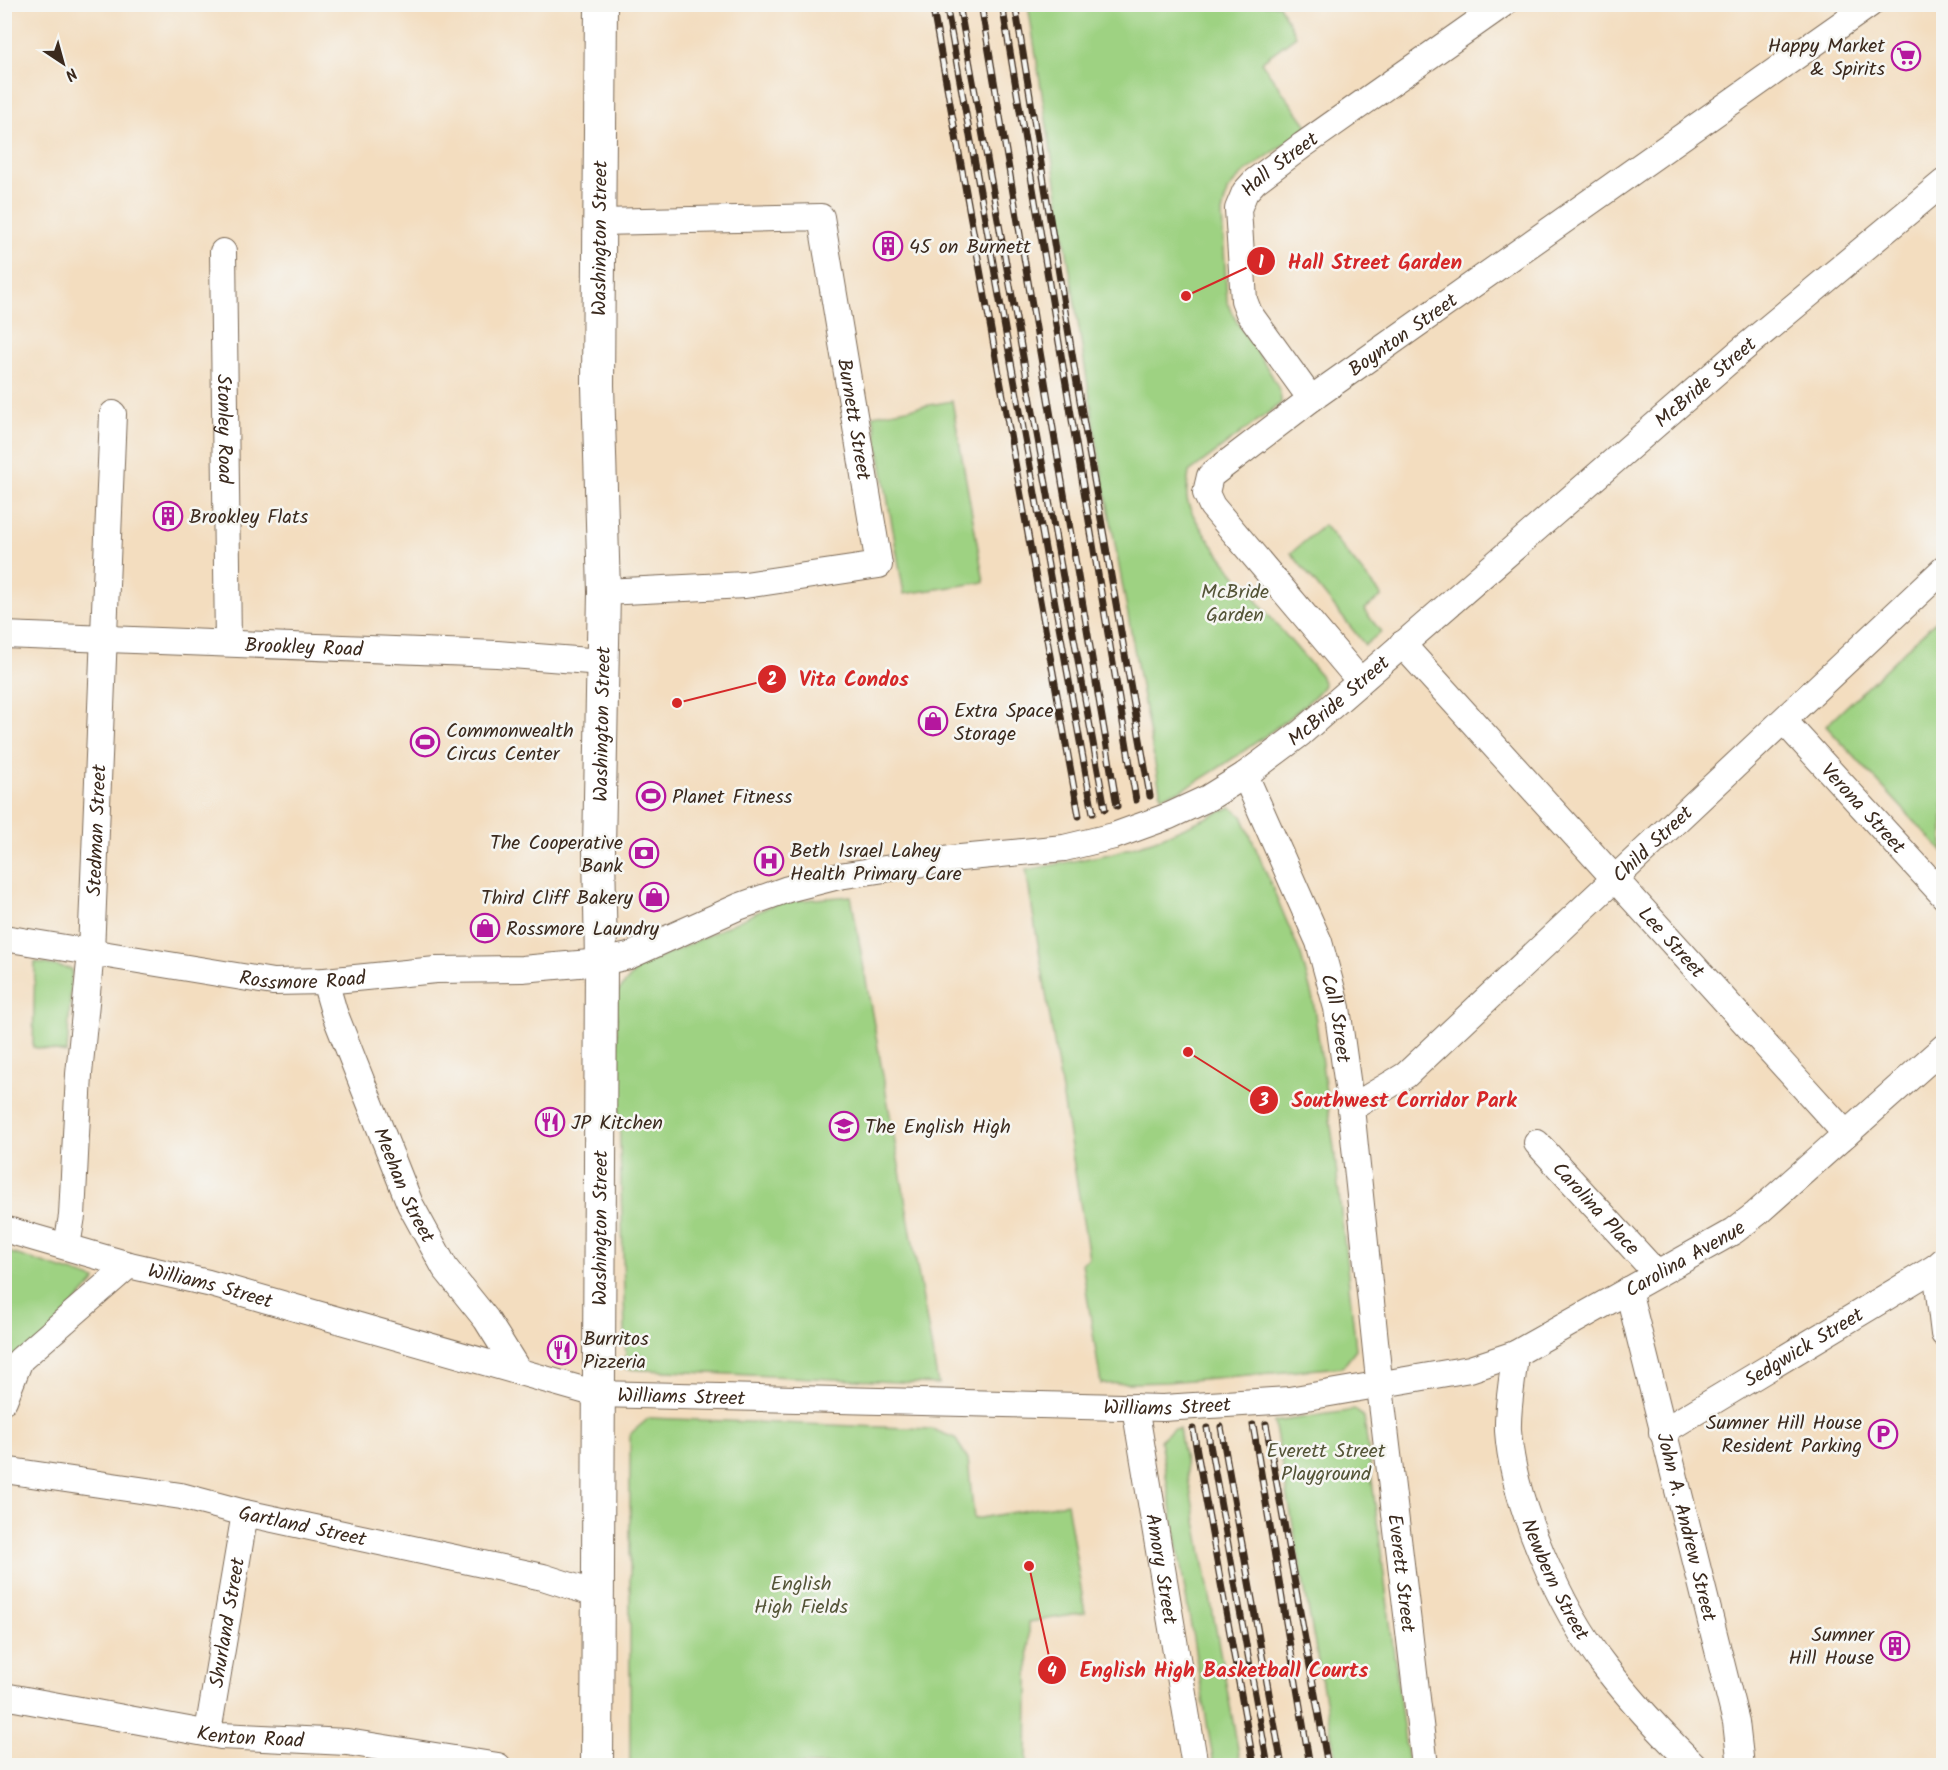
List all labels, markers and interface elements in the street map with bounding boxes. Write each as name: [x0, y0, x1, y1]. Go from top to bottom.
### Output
place label: Happy Market & Spirits: [1768, 31, 1885, 86]
north arrow: [33, 33, 93, 93]
supermarket icon: Happy Market & Spirits: [1890, 40, 1922, 72]
text: N: [59, 61, 82, 87]
street label: Hall Street: [1234, 125, 1326, 205]
street label: Washington Street: [585, 160, 618, 316]
building icon: 45 on Burnett: [872, 230, 904, 262]
place label: 45 on Burnett: [909, 232, 1031, 264]
callout: Hall Street Garden: [1246, 242, 1474, 281]
text: Hall Street Garden: [1288, 247, 1462, 280]
text: 1: [1258, 249, 1264, 278]
street label: Boynton Street: [1342, 286, 1465, 386]
street label: McBride Street: [1648, 330, 1765, 437]
street label: Burnett Street: [827, 356, 879, 483]
street label: Stonley Road: [207, 374, 240, 485]
building icon: Brookley Flats: [152, 500, 184, 532]
place label: Brookley Flats: [189, 502, 309, 534]
park label: McBride Garden: [1201, 577, 1269, 632]
street label: Brookley Road: [244, 630, 364, 667]
street label: Washington Street: [586, 646, 621, 802]
street label: McBride Street: [1281, 648, 1398, 756]
callout: Vita Condos: [757, 659, 921, 698]
text: Vita Condos: [799, 664, 909, 697]
text: 2: [767, 666, 777, 695]
place label: Extra Space Storage: [954, 696, 1053, 751]
shop icon: Extra Space Storage: [917, 705, 949, 737]
place label: Commonwealth Circus Center: [446, 716, 574, 771]
sports icon: Commonwealth Circus Center: [409, 726, 441, 758]
street label: Verona Street: [1812, 757, 1913, 863]
street label: Stedman Street: [79, 763, 117, 897]
sports icon: Planet Fitness: [635, 780, 667, 812]
place label: Planet Fitness: [672, 782, 793, 814]
street label: Child Street: [1606, 799, 1701, 891]
place label: The Cooperative Bank: [490, 828, 624, 883]
place label: Beth Israel Lahey Health Primary Care: [790, 836, 962, 891]
bank icon: The Cooperative Bank: [628, 837, 660, 869]
hospital icon: Beth Israel Lahey Health Primary Care: [753, 845, 785, 877]
shop icon: Third Cliff Bakery: [638, 881, 670, 913]
place label: Third Cliff Bakery: [481, 883, 634, 915]
street label: Lee Street: [1629, 900, 1712, 987]
shop icon: Rossmore Laundry: [469, 912, 501, 944]
place label: Rossmore Laundry: [506, 914, 660, 946]
street label: Rossmore Road: [237, 963, 368, 1000]
street label: Call Street: [1310, 970, 1359, 1065]
callout: Southwest Corridor Park: [1249, 1080, 1528, 1119]
text: Southwest Corridor Park: [1291, 1085, 1517, 1118]
text: 3: [1258, 1087, 1269, 1116]
restaurant icon: JP Kitchen: [534, 1106, 566, 1138]
place label: JP Kitchen: [571, 1108, 663, 1140]
school or university icon: The English High: [828, 1110, 860, 1142]
place label: The English High: [865, 1112, 1011, 1144]
street label: Meehan Street: [363, 1123, 443, 1250]
street label: Washington Street: [585, 1150, 618, 1306]
street label: Carolina Place: [1543, 1155, 1647, 1264]
street label: Carolina Avenue: [1620, 1213, 1753, 1307]
street label: Williams Street: [145, 1256, 276, 1319]
street label: Sedgwick Street: [1739, 1300, 1870, 1397]
place label: Burritos Pizzeria: [583, 1324, 649, 1379]
restaurant icon: Burritos Pizzeria: [546, 1334, 578, 1366]
street label: Williams Street: [617, 1381, 746, 1416]
street label: Williams Street: [1103, 1390, 1232, 1426]
place label: Sumner Hill House Resident Parking: [1706, 1408, 1862, 1463]
parking icon: Sumner Hill House Resident Parking: [1867, 1418, 1899, 1450]
street label: John A. Andrew Street: [1646, 1429, 1724, 1625]
park label: Everett Street Playground: [1267, 1436, 1386, 1491]
street label: Gartland Street: [235, 1498, 369, 1557]
street label: Amory Street: [1135, 1511, 1185, 1627]
street label: Everett Street: [1377, 1512, 1423, 1635]
street label: Newbern Street: [1511, 1515, 1597, 1648]
street label: Shurland Street: [202, 1555, 255, 1690]
park label: English High Fields: [754, 1569, 848, 1624]
place label: Sumner Hill House: [1788, 1620, 1875, 1675]
building icon: Sumner Hill House: [1879, 1630, 1911, 1662]
callout: English High Basketball Courts: [1037, 1651, 1380, 1690]
text: English High Basketball Courts: [1080, 1655, 1368, 1688]
text: 4: [1047, 1657, 1057, 1686]
street label: Kenton Road: [194, 1718, 306, 1758]

